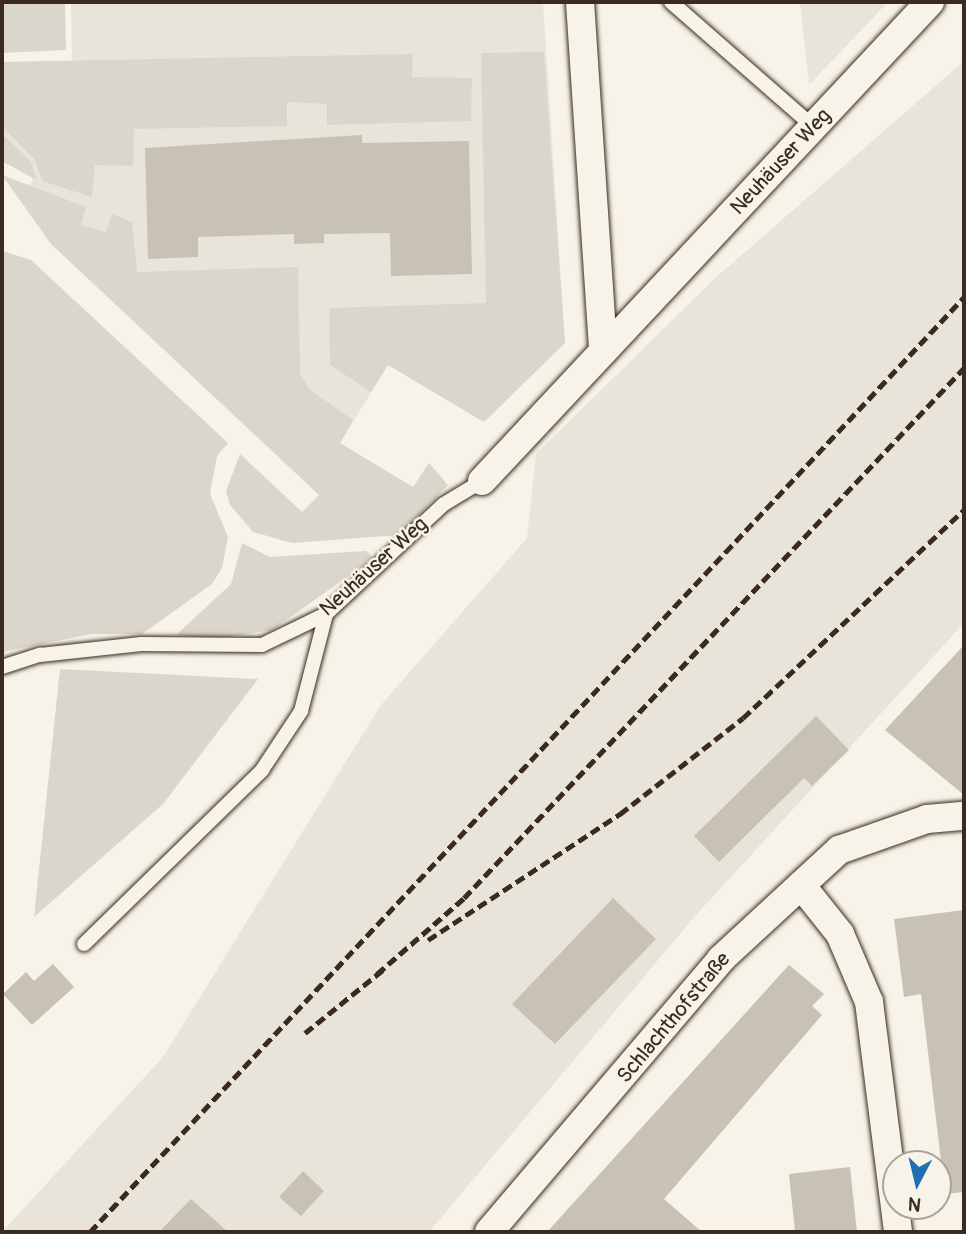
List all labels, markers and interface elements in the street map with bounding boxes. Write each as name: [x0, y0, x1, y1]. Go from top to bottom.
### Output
street label: Neuhäuser Weg: [725, 104, 837, 220]
street label: Neuhäuser Weg: [315, 512, 433, 622]
street label: Schlachthofstraße: [612, 947, 736, 1089]
north arrow: [882, 1150, 952, 1220]
text: N: [907, 1191, 923, 1217]

